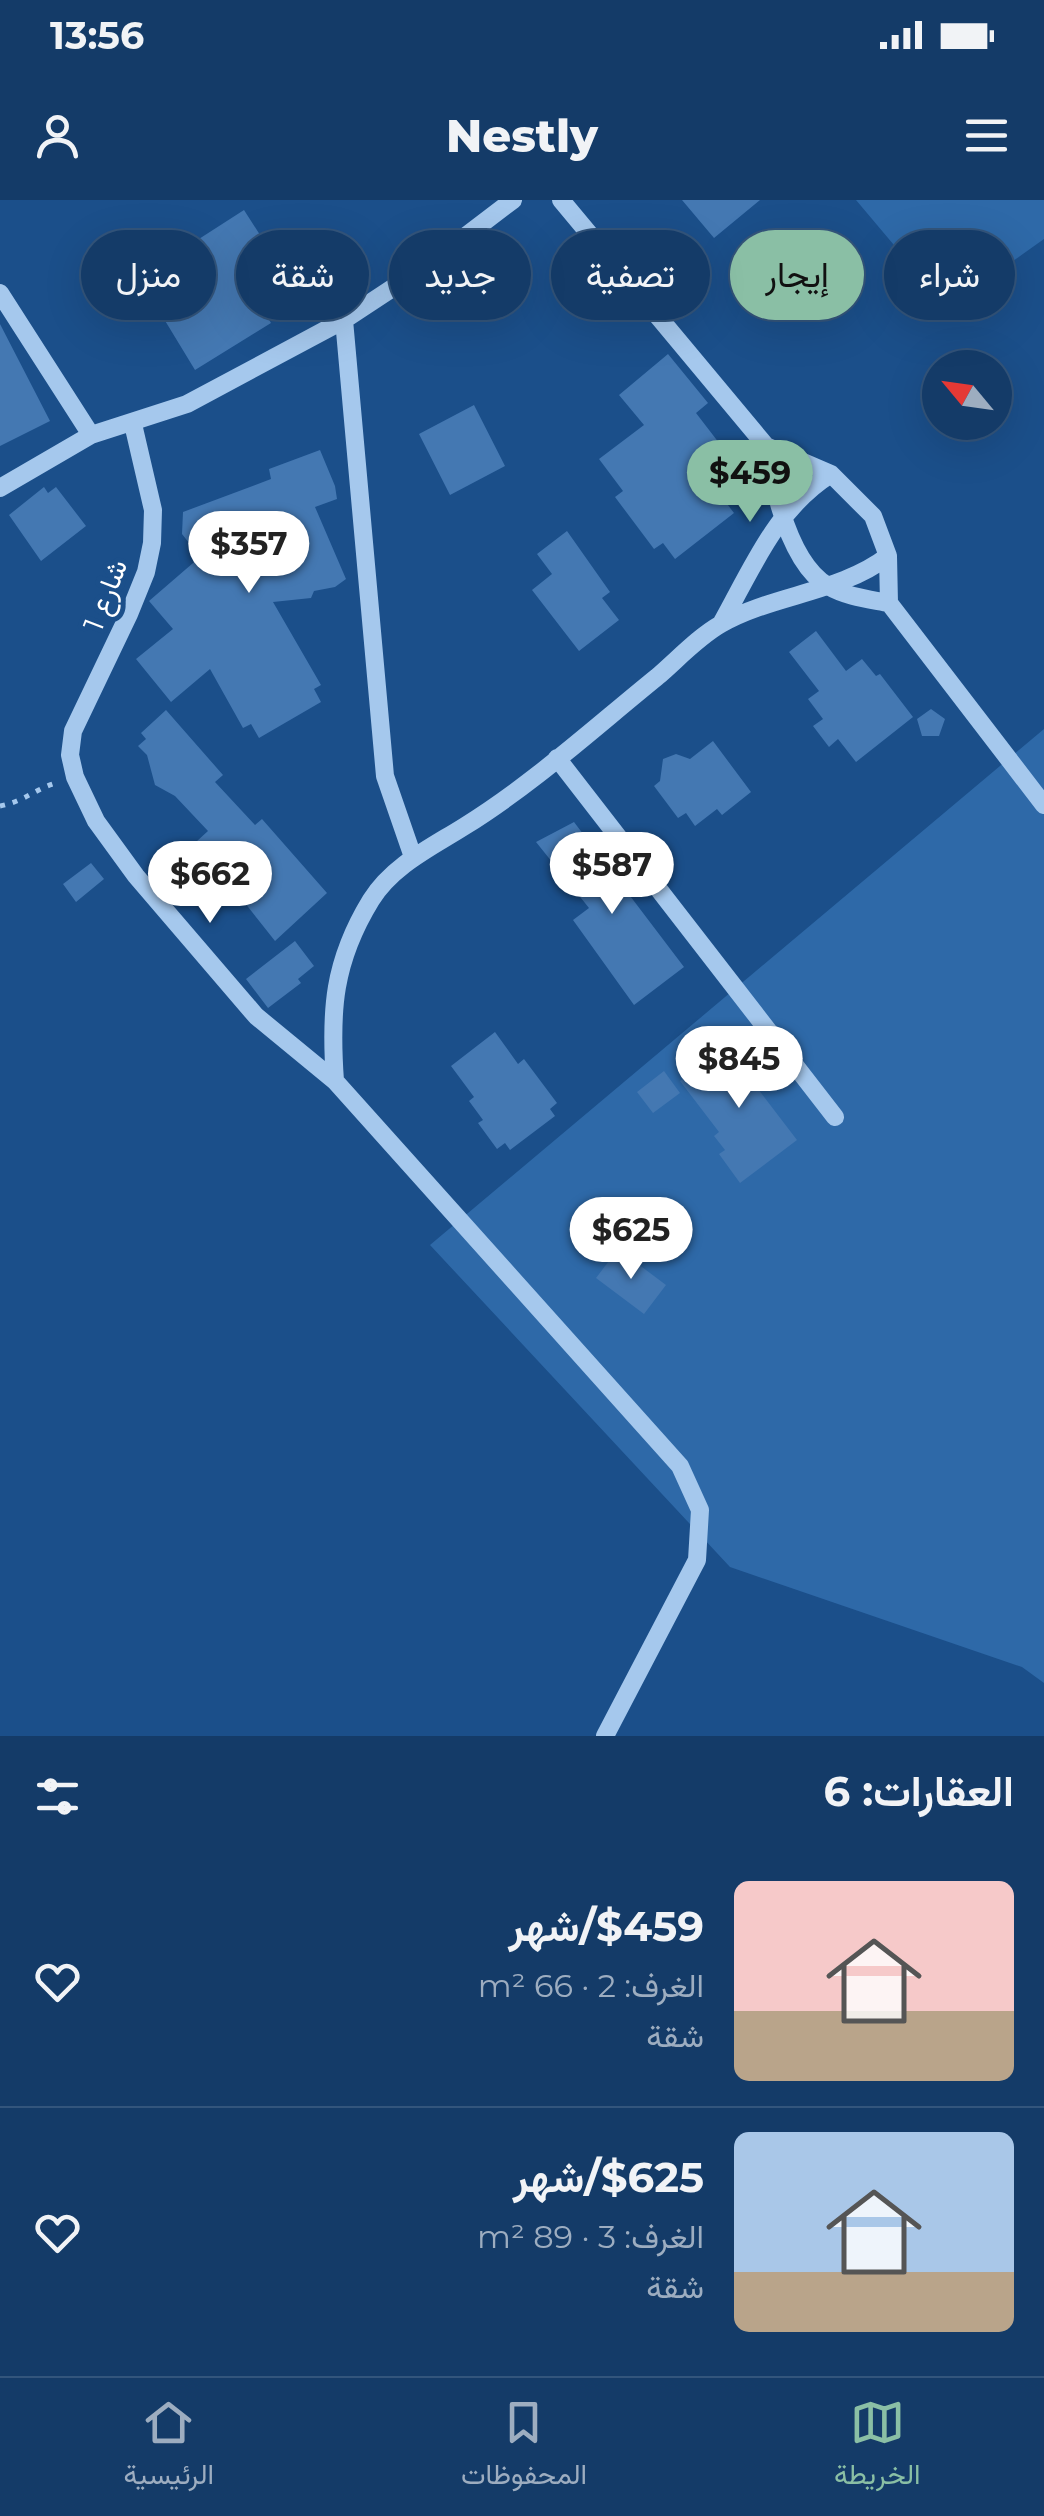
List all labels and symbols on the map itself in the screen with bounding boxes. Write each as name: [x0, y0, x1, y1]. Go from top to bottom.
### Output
north arrow: [922, 350, 1012, 440]
pin: $459: [691, 440, 809, 525]
pin: $357: [190, 511, 308, 596]
street label: شارع 1: [76, 554, 136, 636]
pin: $587: [553, 832, 671, 917]
pin: $662: [151, 841, 269, 926]
pin: $845: [680, 1026, 798, 1111]
pin: $625: [572, 1197, 690, 1282]

